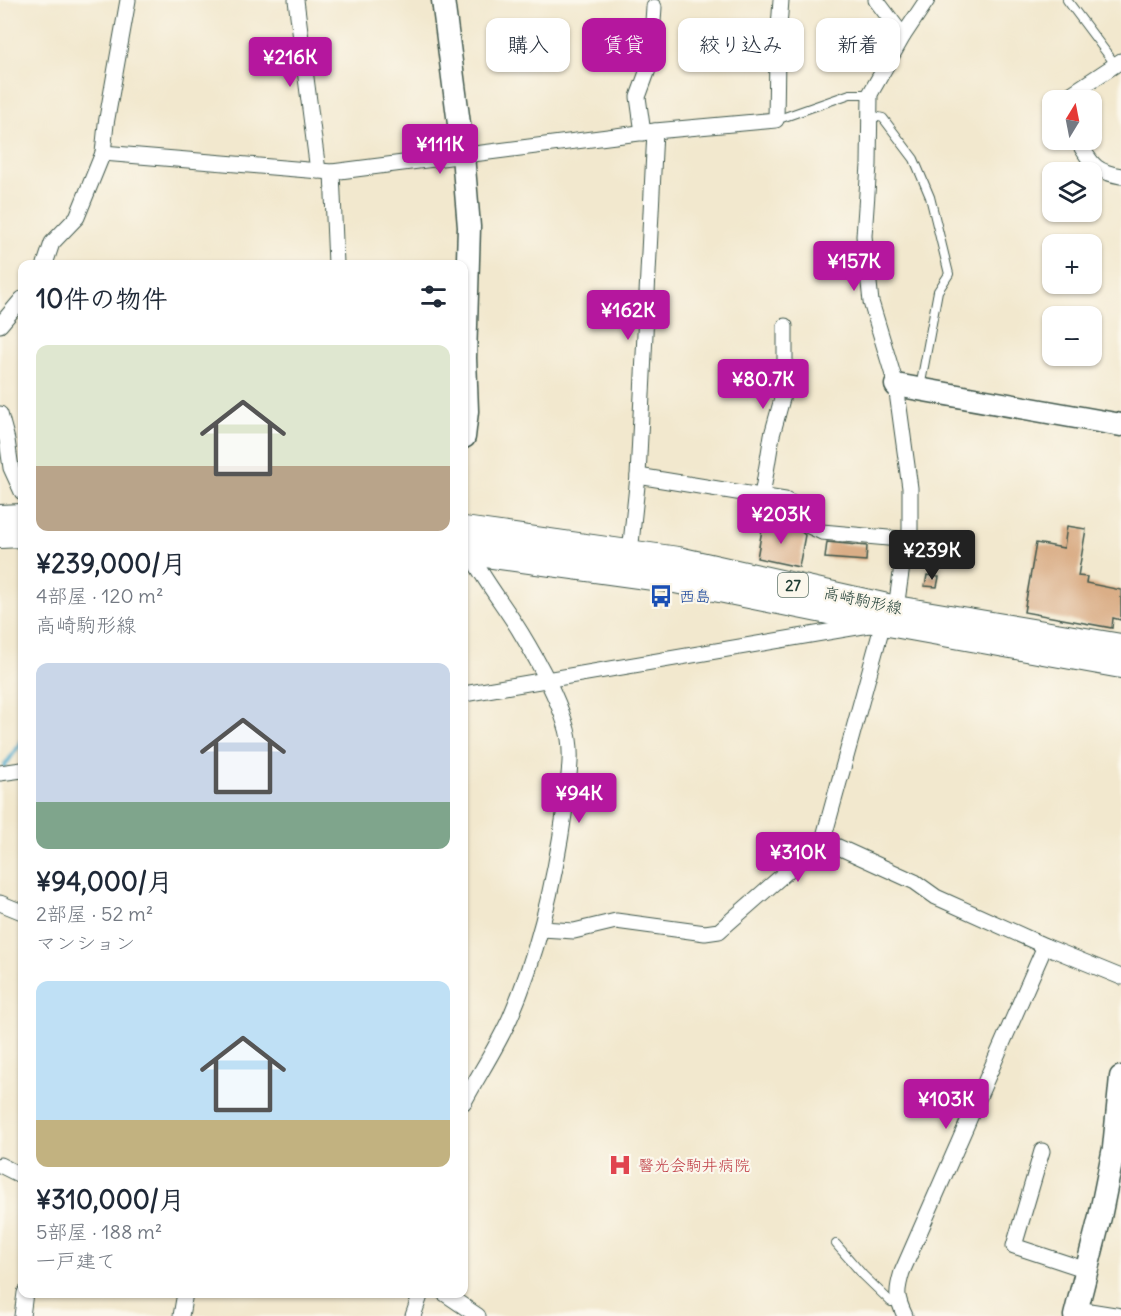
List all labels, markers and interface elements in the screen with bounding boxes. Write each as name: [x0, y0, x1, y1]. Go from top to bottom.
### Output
chip: 購入: [486, 18, 570, 72]
chip: 賃貸: [582, 18, 666, 72]
chip: 絞り込み: [678, 18, 804, 72]
chip: 新着: [816, 18, 900, 72]
pin: ¥216K: [248, 37, 332, 88]
text: ¥216K: [263, 44, 317, 69]
north arrow: [1042, 90, 1102, 150]
map controls: [1042, 90, 1102, 366]
pin: ¥111K: [398, 124, 482, 175]
text: ¥111K: [416, 131, 464, 156]
button: layers: [1042, 162, 1102, 222]
button: +: [1042, 234, 1102, 294]
pin: ¥157K: [812, 241, 896, 292]
text: ¥157K: [827, 248, 881, 273]
icon: filters: [417, 280, 450, 313]
text: 10件の物件: [36, 282, 167, 315]
pin: ¥162K: [586, 290, 670, 341]
text: ¥162K: [601, 297, 655, 322]
button: −: [1042, 306, 1102, 366]
pin: ¥80.7K: [714, 359, 812, 410]
text: ¥80.7K: [732, 366, 794, 391]
icon: home: [189, 384, 297, 492]
pin: ¥203K: [739, 494, 823, 545]
text: ¥203K: [751, 501, 811, 526]
pin: ¥239K: [890, 530, 974, 581]
text: ¥239K: [903, 537, 961, 562]
text: ¥239,000/月: [36, 547, 187, 580]
road number: 27: [778, 573, 808, 597]
street label: 高崎駒形線: [822, 582, 904, 618]
text: 4部屋 · 120 m²: [36, 583, 163, 608]
bus stop icon: 西島: [648, 583, 674, 609]
place label: 西島: [679, 586, 711, 606]
text: 高崎駒形線: [36, 612, 136, 637]
icon: home: [189, 702, 297, 810]
pin: ¥94K: [543, 773, 615, 824]
text: ¥94K: [555, 780, 603, 805]
pin: ¥310K: [756, 832, 840, 883]
text: ¥310K: [770, 839, 826, 864]
text: ¥94,000/月: [36, 865, 173, 898]
text: 2部屋 · 52 m²: [36, 901, 153, 926]
text: マンション: [36, 930, 135, 955]
icon: home: [189, 1020, 297, 1128]
pin: ¥103K: [904, 1079, 988, 1130]
text: ¥103K: [918, 1086, 974, 1111]
hospital icon: 醫光会駒井病院: [607, 1152, 633, 1178]
place label: 醫光会駒井病院: [638, 1155, 750, 1175]
text: ¥310,000/月: [36, 1183, 185, 1216]
text: 5部屋 · 188 m²: [36, 1219, 162, 1244]
text: 一戸建て: [36, 1248, 116, 1273]

